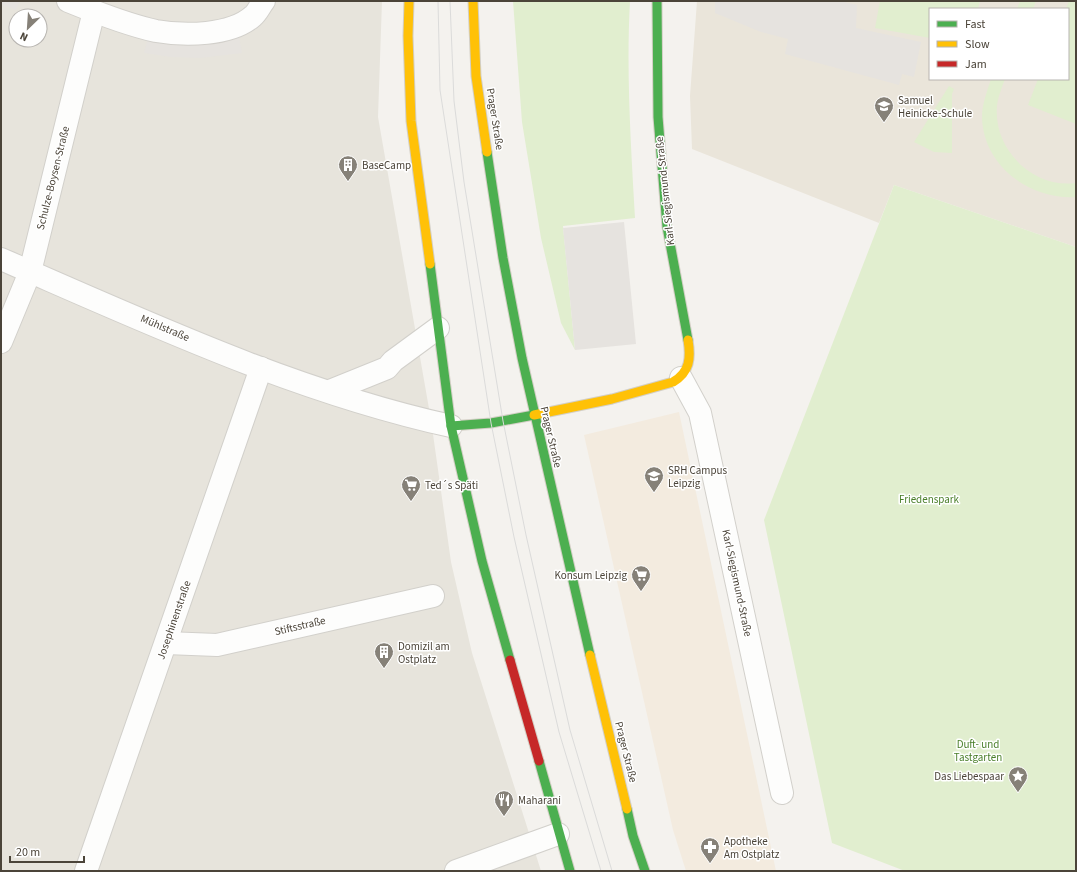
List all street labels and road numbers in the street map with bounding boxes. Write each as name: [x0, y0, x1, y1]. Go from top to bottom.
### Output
street label: Prager Straße: [483, 87, 507, 152]
street label: Schulze-Boysen-Straße: [33, 124, 73, 231]
street label: Karl-Siegismund-Straße: [652, 135, 678, 246]
street label: Mühlstraße: [138, 311, 192, 345]
street label: Prager Straße: [537, 405, 565, 470]
street label: Karl-Siegismund-Straße: [718, 528, 756, 639]
street label: Josephinenstraße: [153, 578, 195, 661]
street label: Stiftsstraße: [273, 613, 328, 639]
street label: Prager Straße: [611, 720, 641, 785]

